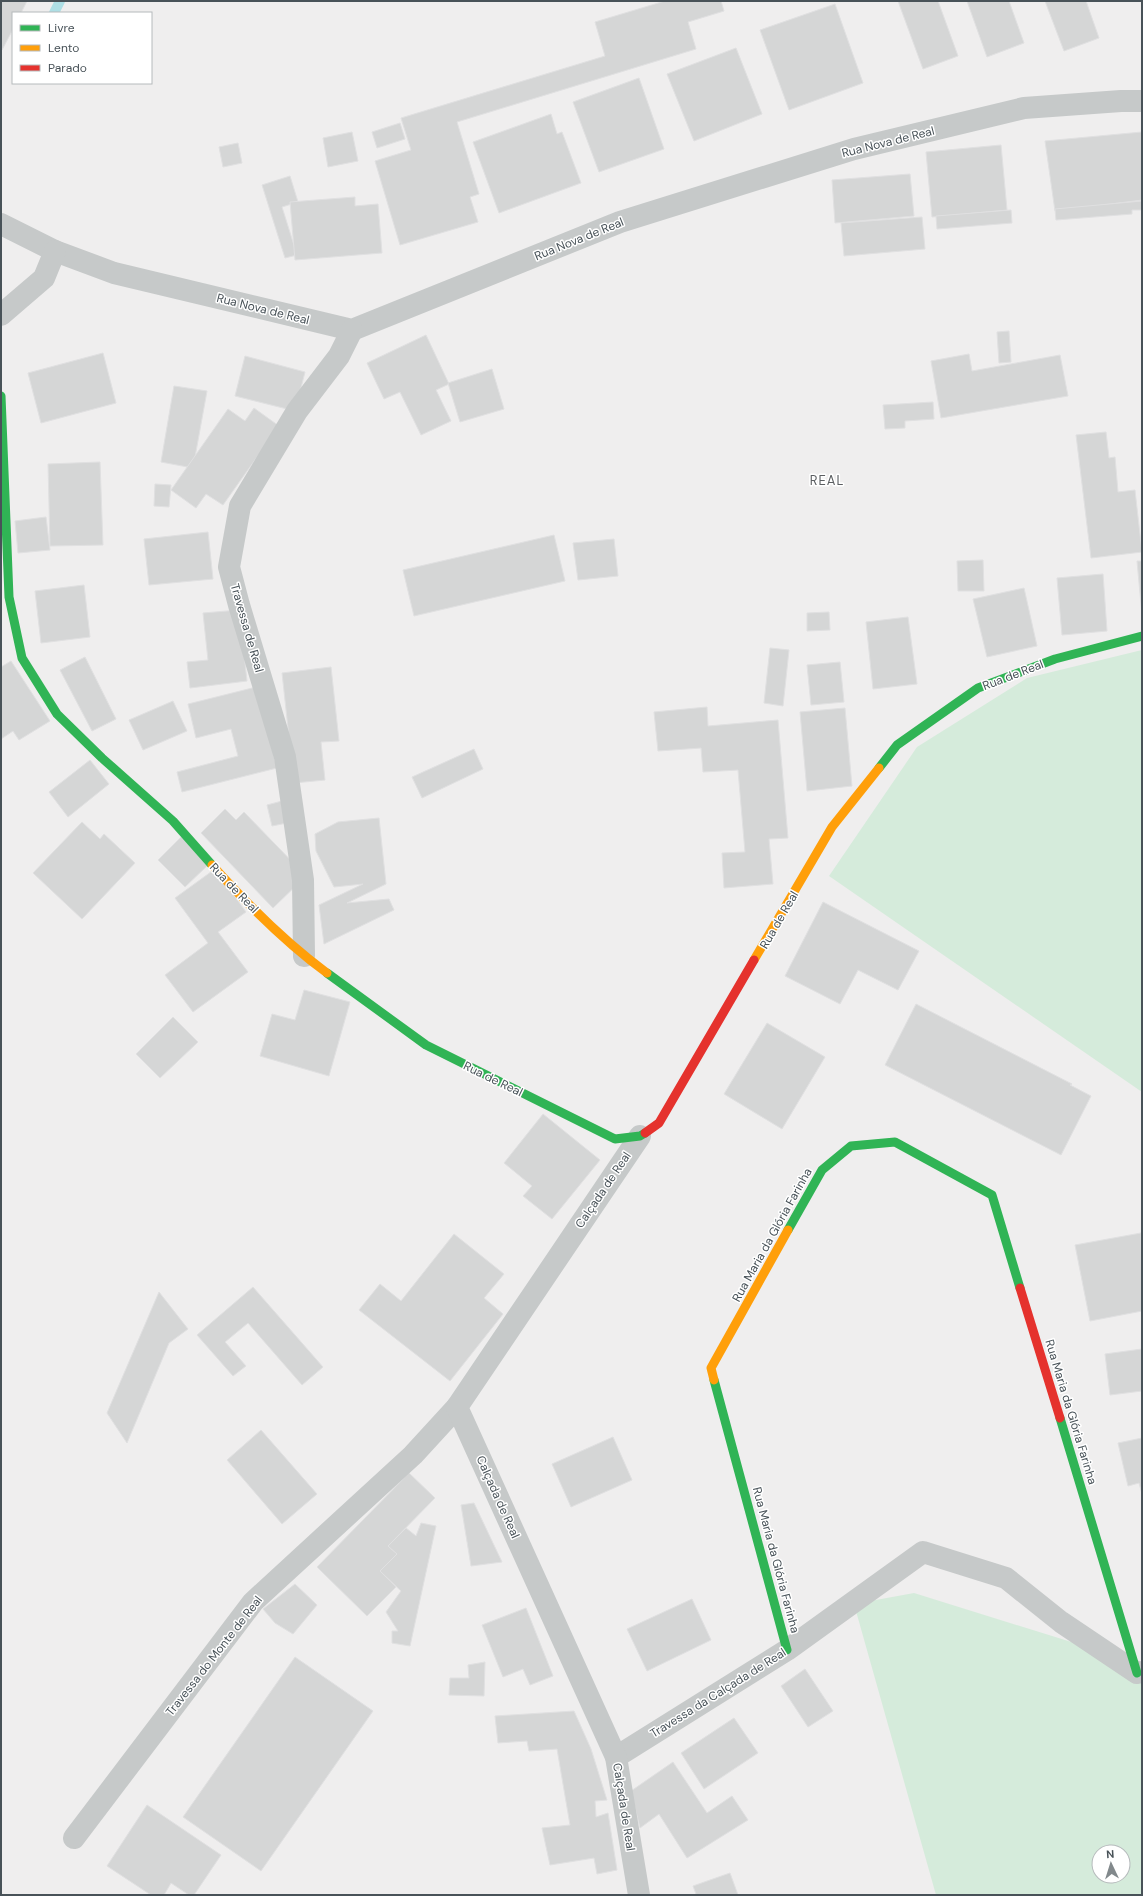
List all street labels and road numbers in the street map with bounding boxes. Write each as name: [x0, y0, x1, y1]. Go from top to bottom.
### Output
street label: Rua Nova de Real: [840, 123, 936, 161]
street label: Rua Nova de Real: [532, 214, 626, 264]
street label: Rua Nova de Real: [215, 290, 311, 328]
street label: Travessa de Real: [227, 582, 267, 674]
street label: Rua de Real: [980, 656, 1046, 694]
street label: Rua de Real: [206, 859, 262, 917]
street label: Rua de Real: [756, 888, 802, 952]
street label: Rua de Real: [461, 1058, 525, 1100]
street label: Calçada de Real: [572, 1149, 634, 1231]
street label: Rua Maria da Glória Farinha: [728, 1165, 816, 1305]
street label: Rua Maria da Glória Farinha: [1041, 1338, 1101, 1486]
street label: Calçada de Real: [473, 1453, 523, 1541]
street label: Rua Maria da Glória Farinha: [749, 1485, 803, 1635]
street label: Travessa do Monte de Real: [162, 1593, 266, 1719]
street label: Travessa da Calçada de Real: [647, 1645, 789, 1741]
street label: Calçada de Real: [609, 1762, 639, 1852]

